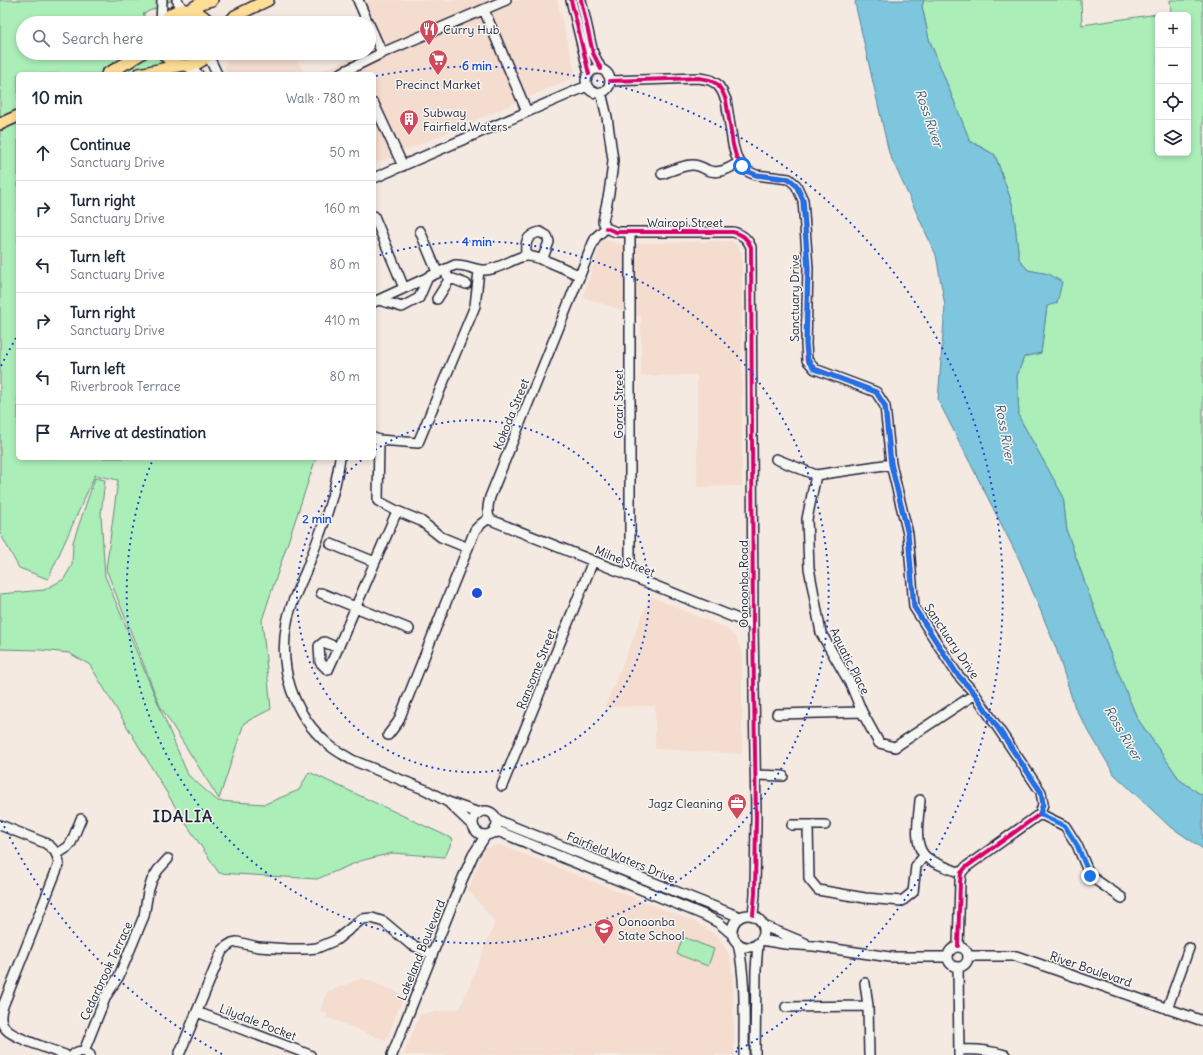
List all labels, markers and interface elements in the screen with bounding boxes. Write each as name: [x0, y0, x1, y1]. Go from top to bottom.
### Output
map controls: [1155, 12, 1191, 156]
button: +: [1155, 12, 1191, 48]
search box: [16, 16, 376, 60]
restaurant icon: Curry Hub: [418, 18, 440, 46]
place label: Curry Hub: [443, 22, 500, 37]
icon: search: [30, 27, 52, 49]
text: Search here: [62, 29, 143, 48]
supermarket icon: Precinct Market: [427, 48, 449, 76]
button: −: [1155, 48, 1191, 84]
text: 6 min: [462, 58, 492, 73]
place label: Precinct Market: [396, 77, 480, 92]
button: locate: [1155, 84, 1191, 120]
text: 10 min: [32, 87, 83, 109]
water label: Ross River: [911, 87, 947, 151]
text: Walk · 780 m: [286, 90, 360, 107]
place label: Subway Fairfield Waters: [423, 105, 507, 134]
building icon: Subway Fairfield Waters: [398, 108, 420, 136]
button: layers: [1155, 120, 1191, 156]
text: Continue: [70, 135, 131, 154]
icon: ahead: [32, 142, 54, 164]
text: 50 m: [329, 144, 360, 161]
text: Sanctuary Drive: [70, 154, 165, 171]
route start: [733, 157, 751, 175]
text: Turn right: [70, 191, 135, 210]
icon: right: [32, 198, 54, 220]
text: 160 m: [324, 200, 360, 217]
text: Sanctuary Drive: [70, 210, 165, 227]
street label: Wairopi Street: [647, 215, 723, 230]
text: 4 min: [462, 234, 492, 249]
text: Turn left: [70, 247, 125, 266]
icon: left: [32, 254, 54, 276]
street label: Sanctuary Drive: [787, 254, 802, 342]
text: 80 m: [329, 256, 360, 273]
text: Sanctuary Drive: [70, 266, 165, 283]
text: Turn right: [70, 303, 135, 322]
icon: right: [32, 310, 54, 332]
text: 410 m: [324, 312, 360, 329]
text: Sanctuary Drive: [70, 322, 165, 339]
text: Turn left: [70, 359, 125, 378]
icon: left: [32, 366, 54, 388]
text: 80 m: [329, 368, 360, 385]
street label: Gorari Street: [611, 369, 626, 439]
street label: Kokoda Street: [490, 376, 532, 452]
text: Riverbrook Terrace: [70, 378, 181, 395]
water label: Ross River: [991, 402, 1019, 466]
icon: arrive: [32, 422, 54, 444]
text: Arrive at destination: [70, 423, 206, 442]
text: 2 min: [302, 511, 332, 526]
street label: Oonoonba Road: [736, 540, 751, 628]
street label: Milne Street: [593, 542, 657, 580]
centre of rings: [470, 586, 484, 600]
street label: Sanctuary Drive: [921, 601, 983, 681]
street label: Aquatic Place: [827, 625, 873, 697]
street label: Ransome Street: [513, 627, 559, 711]
water label: Ross River: [1101, 703, 1146, 765]
office icon: Jagz Cleaning: [726, 792, 748, 820]
place label: Jagz Cleaning: [648, 796, 723, 811]
district label: IDALIA: [153, 806, 213, 826]
street label: Fairfield Waters Drive: [565, 828, 677, 886]
route end: [1081, 867, 1099, 885]
street label: Lakeland Boulevard: [394, 897, 448, 1003]
place label: Oonoonba State School: [618, 914, 684, 943]
school or university icon: Oonoonba State School: [593, 917, 615, 945]
street label: Cedarbrook Terrace: [76, 919, 136, 1023]
street label: River Boulevard: [1048, 948, 1134, 990]
street label: Lilydale Pocket: [218, 1000, 298, 1044]

